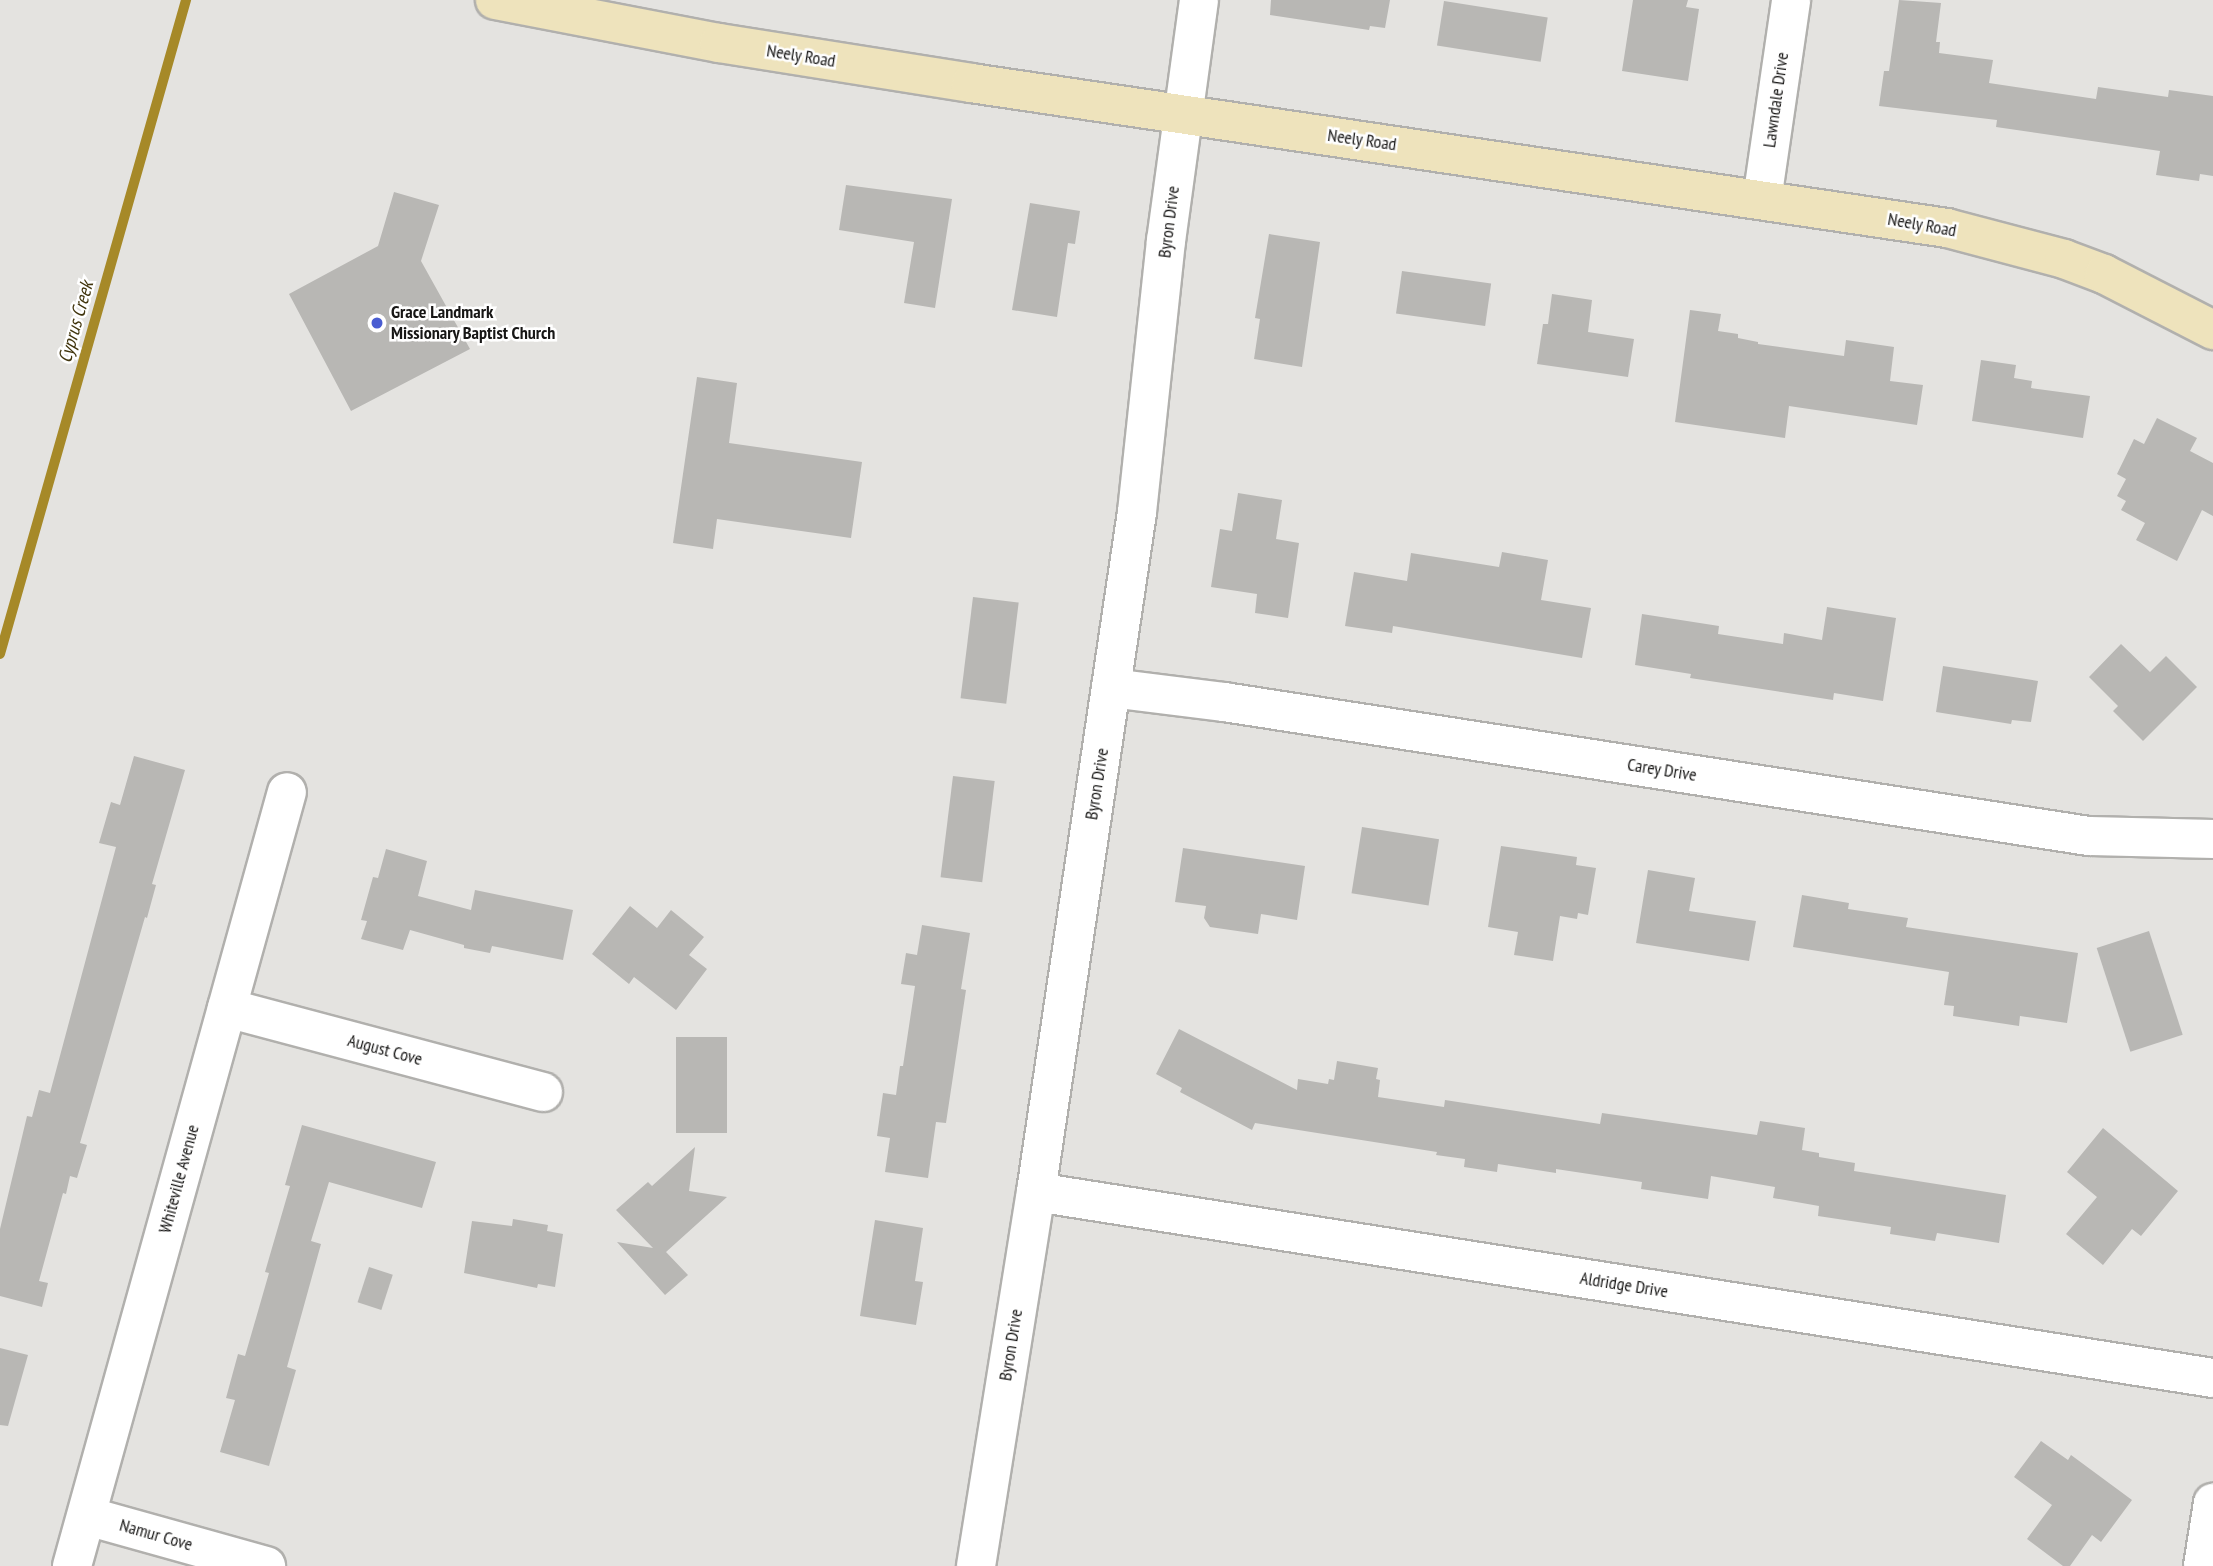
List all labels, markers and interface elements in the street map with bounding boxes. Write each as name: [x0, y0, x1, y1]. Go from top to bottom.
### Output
street label: Neely Road: [765, 40, 837, 72]
street label: Lawndale Drive: [1759, 51, 1793, 149]
street label: Neely Road: [1326, 124, 1398, 156]
street label: Byron Drive: [1154, 185, 1184, 259]
street label: Neely Road: [1886, 208, 1958, 242]
water label: Cyprus Creek: [53, 279, 99, 365]
place label: Grace Landmark Missionary Baptist Church: [391, 302, 556, 344]
marker: Grace Landmark Missionary Baptist Church: [369, 315, 385, 331]
street label: Byron Drive: [1081, 747, 1113, 821]
street label: Carey Drive: [1625, 754, 1699, 786]
street label: August Cove: [345, 1030, 425, 1070]
street label: Whiteville Avenue: [154, 1122, 204, 1236]
street label: Aldridge Drive: [1578, 1267, 1670, 1303]
street label: Byron Drive: [995, 1308, 1027, 1382]
street label: Namur Cove: [117, 1514, 195, 1556]

